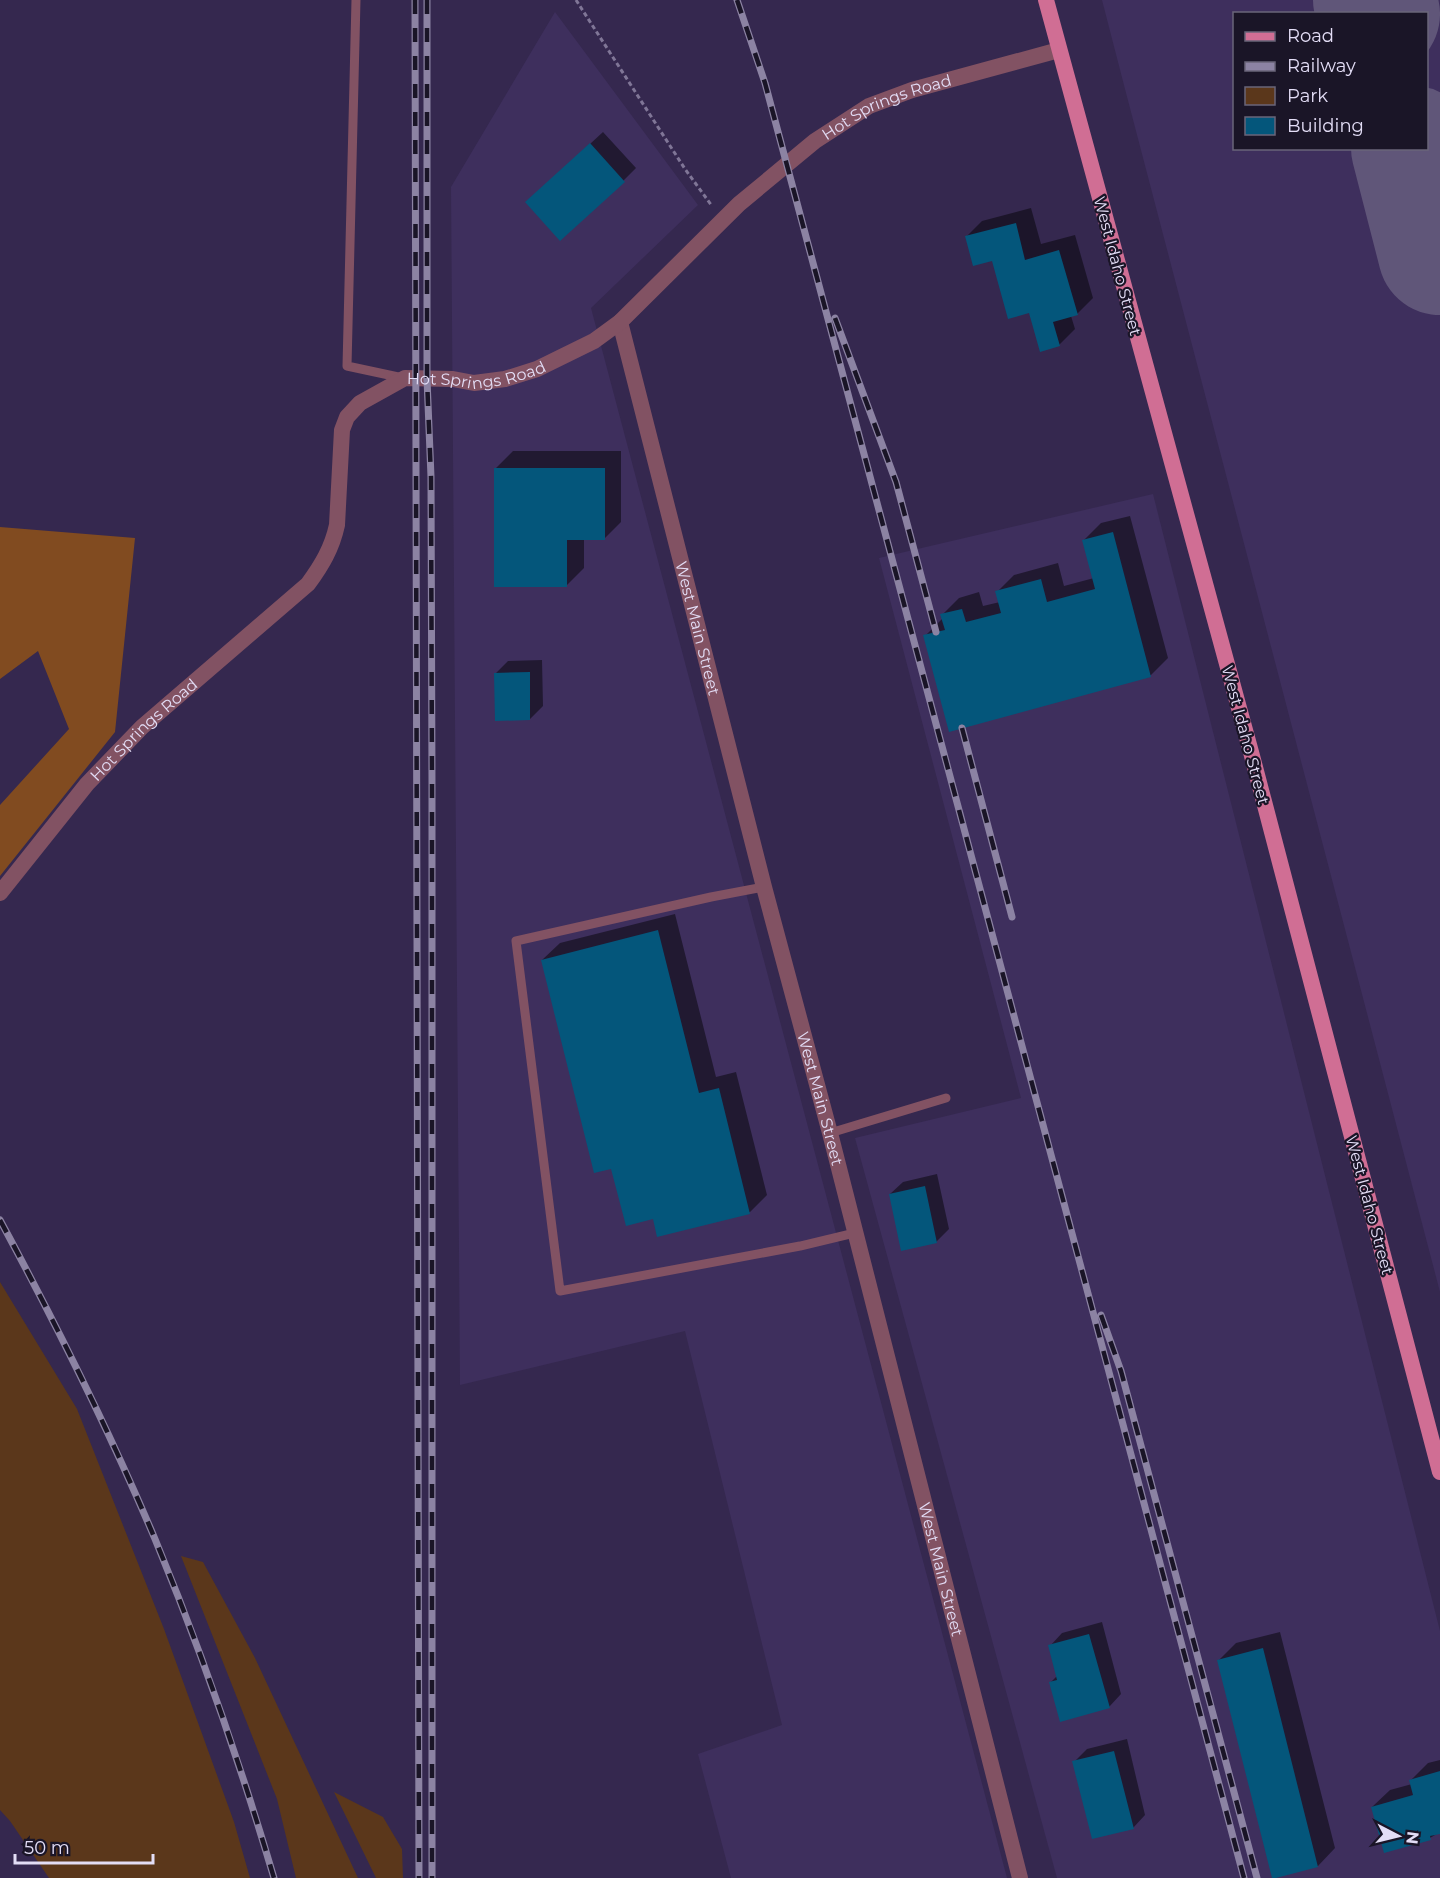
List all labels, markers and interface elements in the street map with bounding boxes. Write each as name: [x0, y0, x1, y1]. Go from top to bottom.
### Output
legend: [1233, 12, 1428, 150]
text: Road: [1287, 25, 1334, 47]
text: Railway: [1287, 55, 1356, 77]
street label: Hot Springs Road: [818, 71, 954, 144]
text: Park: [1287, 85, 1328, 107]
text: Building: [1287, 115, 1364, 137]
street label: West Idaho Street: [1090, 194, 1145, 338]
street label: Hot Springs Road: [407, 357, 549, 393]
street label: West Main Street: [671, 559, 724, 698]
street label: West Idaho Street: [1218, 663, 1273, 807]
street label: Hot Springs Road: [86, 675, 201, 785]
street label: West Main Street: [793, 1030, 847, 1168]
street label: West Idaho Street: [1342, 1133, 1397, 1277]
street label: West Main Street: [915, 1500, 967, 1639]
north arrow: [1368, 1806, 1428, 1866]
scale bar: [15, 1827, 153, 1865]
text: N: [1402, 1830, 1423, 1845]
text: 50 m: [24, 1837, 70, 1859]

